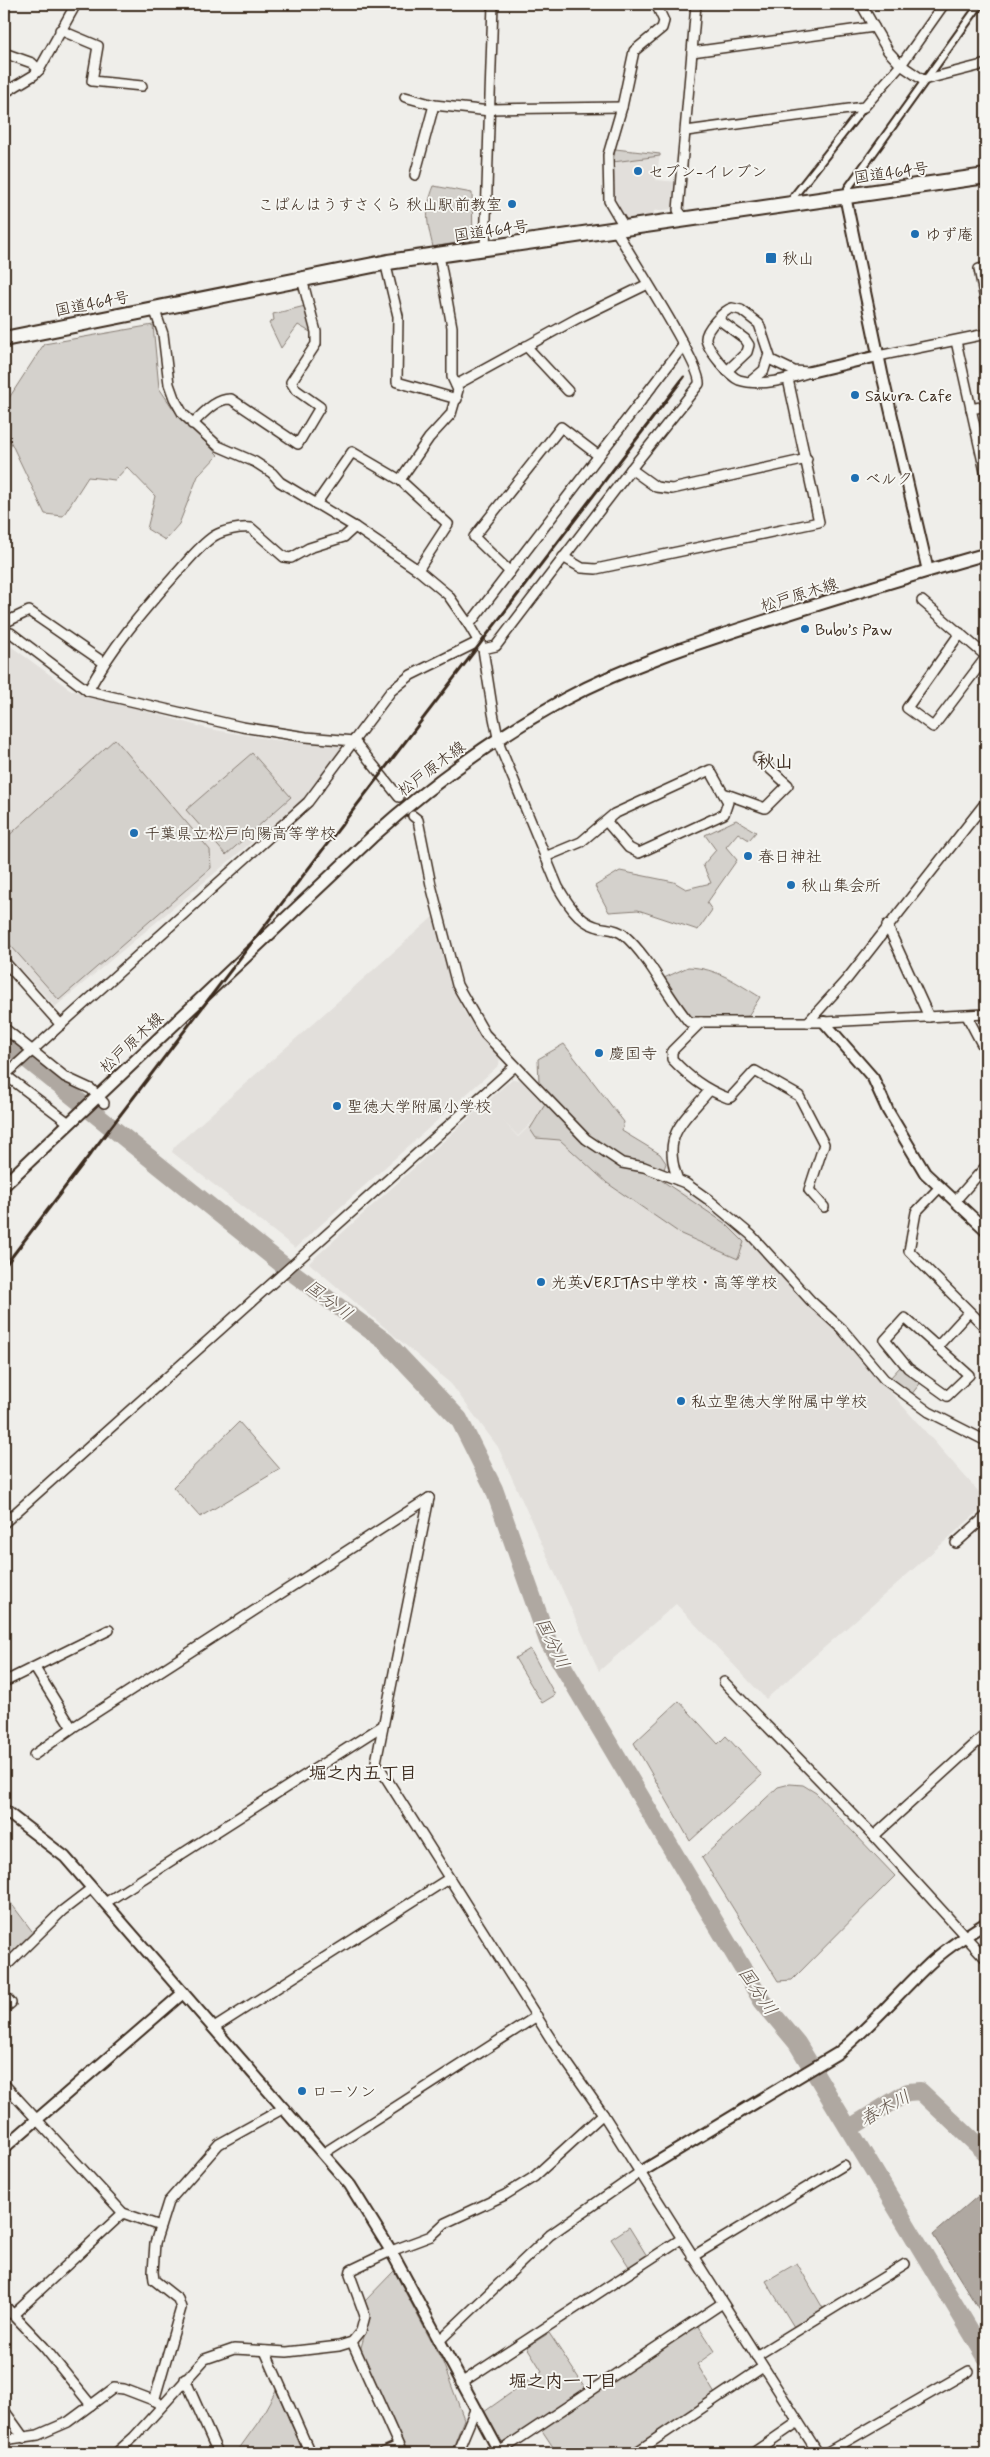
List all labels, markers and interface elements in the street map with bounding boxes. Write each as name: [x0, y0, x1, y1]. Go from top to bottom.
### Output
street label: 国道464号: [852, 158, 930, 189]
place label: セブン-イレブン: [648, 162, 767, 183]
marker: セブン-イレブン: [632, 165, 644, 177]
place label: こぱんはうすさくら 秋山駅前教室: [258, 195, 502, 216]
marker: こぱんはうすさくら 秋山駅前教室: [506, 198, 518, 210]
street label: 国道464号: [452, 216, 530, 247]
place label: ゆず庵: [925, 225, 973, 246]
marker: ゆず庵: [909, 228, 921, 240]
place label: 秋山: [782, 249, 814, 270]
marker: 秋山: [764, 251, 778, 265]
street label: 国道464号: [53, 287, 131, 322]
place label: Sakura Cafe: [865, 386, 952, 407]
marker: Sakura Cafe: [849, 389, 861, 401]
place label: ベルク: [865, 469, 913, 490]
marker: ベルク: [849, 472, 861, 484]
street label: 松戸原木線: [758, 574, 841, 617]
place label: Bubu’s Paw: [815, 620, 893, 641]
marker: Bubu’s Paw: [799, 623, 811, 635]
street label: 松戸原木線: [394, 737, 470, 802]
district label: 秋山: [757, 751, 793, 775]
place label: 千葉県立松戸向陽高等学校: [144, 824, 336, 845]
marker: 千葉県立松戸向陽高等学校: [128, 827, 140, 839]
place label: 春日神社: [758, 847, 822, 868]
marker: 春日神社: [742, 850, 754, 862]
place label: 秋山集会所: [801, 876, 881, 897]
marker: 秋山集会所: [785, 879, 797, 891]
street label: 松戸原木線: [96, 1008, 168, 1078]
place label: 慶国寺: [609, 1044, 657, 1065]
marker: 慶国寺: [593, 1047, 605, 1059]
place label: 聖徳大学附属小学校: [347, 1097, 491, 1118]
marker: 聖徳大学附属小学校: [331, 1100, 343, 1112]
place label: 光英VERITAS中学校・高等学校: [551, 1273, 777, 1294]
water label: 国分川: [300, 1275, 357, 1327]
marker: 光英VERITAS中学校・高等学校: [535, 1276, 547, 1288]
place label: 私立聖徳大学附属中学校: [691, 1392, 867, 1413]
marker: 私立聖徳大学附属中学校: [675, 1395, 687, 1407]
water label: 国分川: [529, 1614, 575, 1673]
district label: 堀之内五丁目: [309, 1762, 417, 1786]
water label: 国分川: [732, 1962, 782, 2021]
place label: ローソン: [312, 2082, 376, 2103]
marker: ローソン: [296, 2085, 308, 2097]
water label: 春木川: [856, 2085, 915, 2132]
district label: 堀之内一丁目: [509, 2370, 617, 2394]

